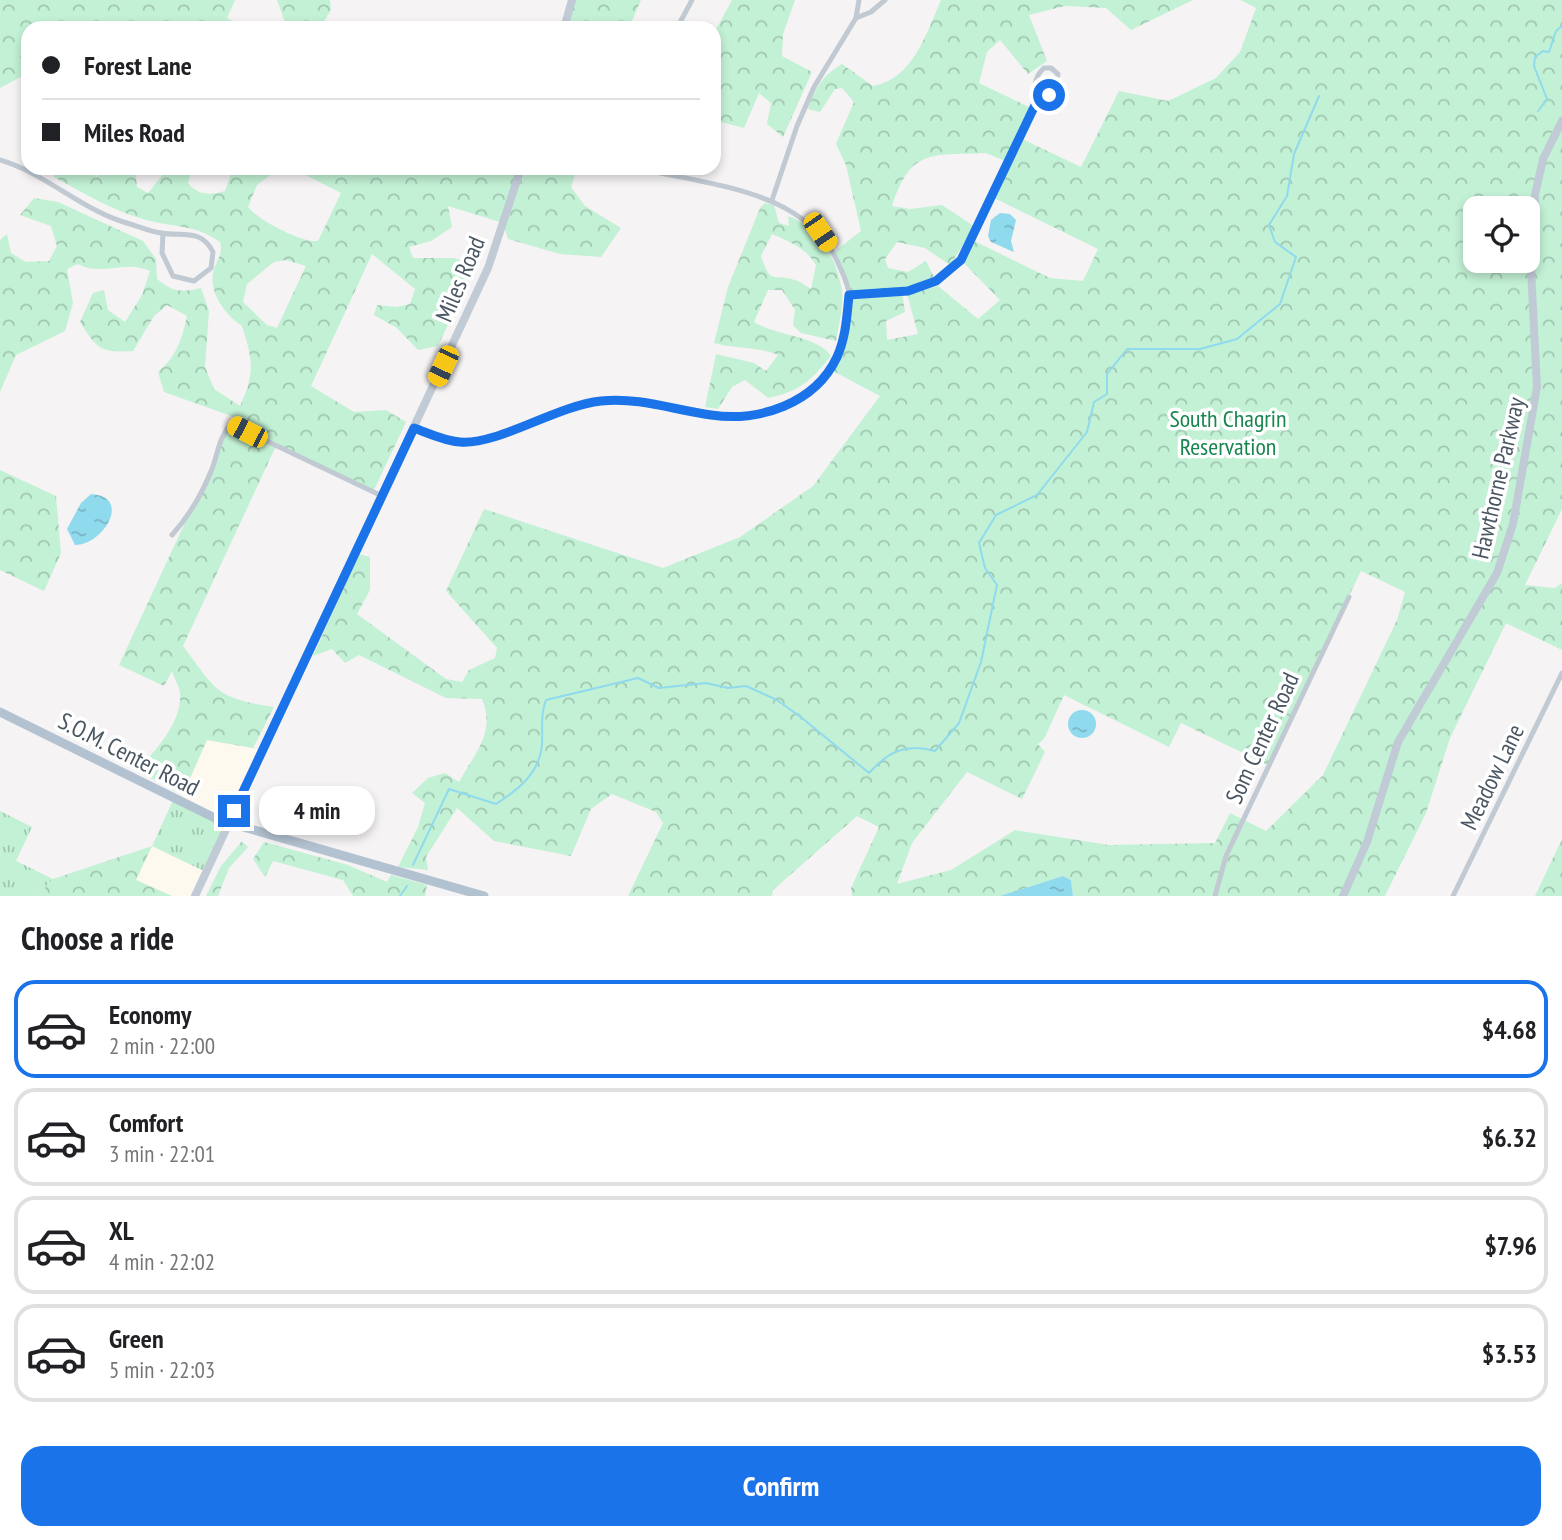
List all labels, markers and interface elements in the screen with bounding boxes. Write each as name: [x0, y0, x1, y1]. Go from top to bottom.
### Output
text: Forest Lane: [84, 49, 192, 82]
route start: [1033, 79, 1065, 111]
text: Miles Road: [84, 116, 185, 149]
map controls: [1463, 196, 1540, 273]
button: locate: [1463, 196, 1540, 273]
car: [800, 209, 841, 255]
street label: Miles Road: [428, 231, 492, 327]
car: [425, 343, 462, 389]
street label: Hawthorne Parkway: [1464, 394, 1532, 562]
park label: South Chagrin Reservation: [1169, 403, 1287, 462]
car: [224, 413, 271, 451]
street label: Som Center Road: [1218, 668, 1306, 808]
street label: S.O.M. Center Road: [53, 705, 205, 803]
street label: Meadow Lane: [1453, 719, 1531, 835]
callout: 4 min: [258, 786, 374, 836]
route end: [218, 795, 250, 827]
text: 4 min: [294, 796, 340, 825]
text: Choose a ride: [21, 917, 174, 959]
icon: car: [25, 998, 88, 1061]
text: Economy: [109, 998, 191, 1031]
text: $4.68: [1482, 1013, 1537, 1046]
text: 2 min · 22:00: [109, 1031, 215, 1060]
icon: car: [25, 1106, 88, 1169]
text: Comfort: [109, 1106, 183, 1139]
text: $6.32: [1482, 1121, 1537, 1154]
text: 3 min · 22:01: [109, 1139, 215, 1168]
icon: car: [25, 1214, 88, 1277]
text: XL: [109, 1214, 134, 1247]
text: $7.96: [1484, 1229, 1537, 1262]
text: 4 min · 22:02: [109, 1247, 215, 1276]
icon: car: [25, 1322, 88, 1385]
text: Green: [109, 1322, 164, 1355]
text: $3.53: [1482, 1337, 1537, 1370]
text: 5 min · 22:03: [109, 1355, 215, 1384]
button: Confirm: [21, 1446, 1541, 1526]

